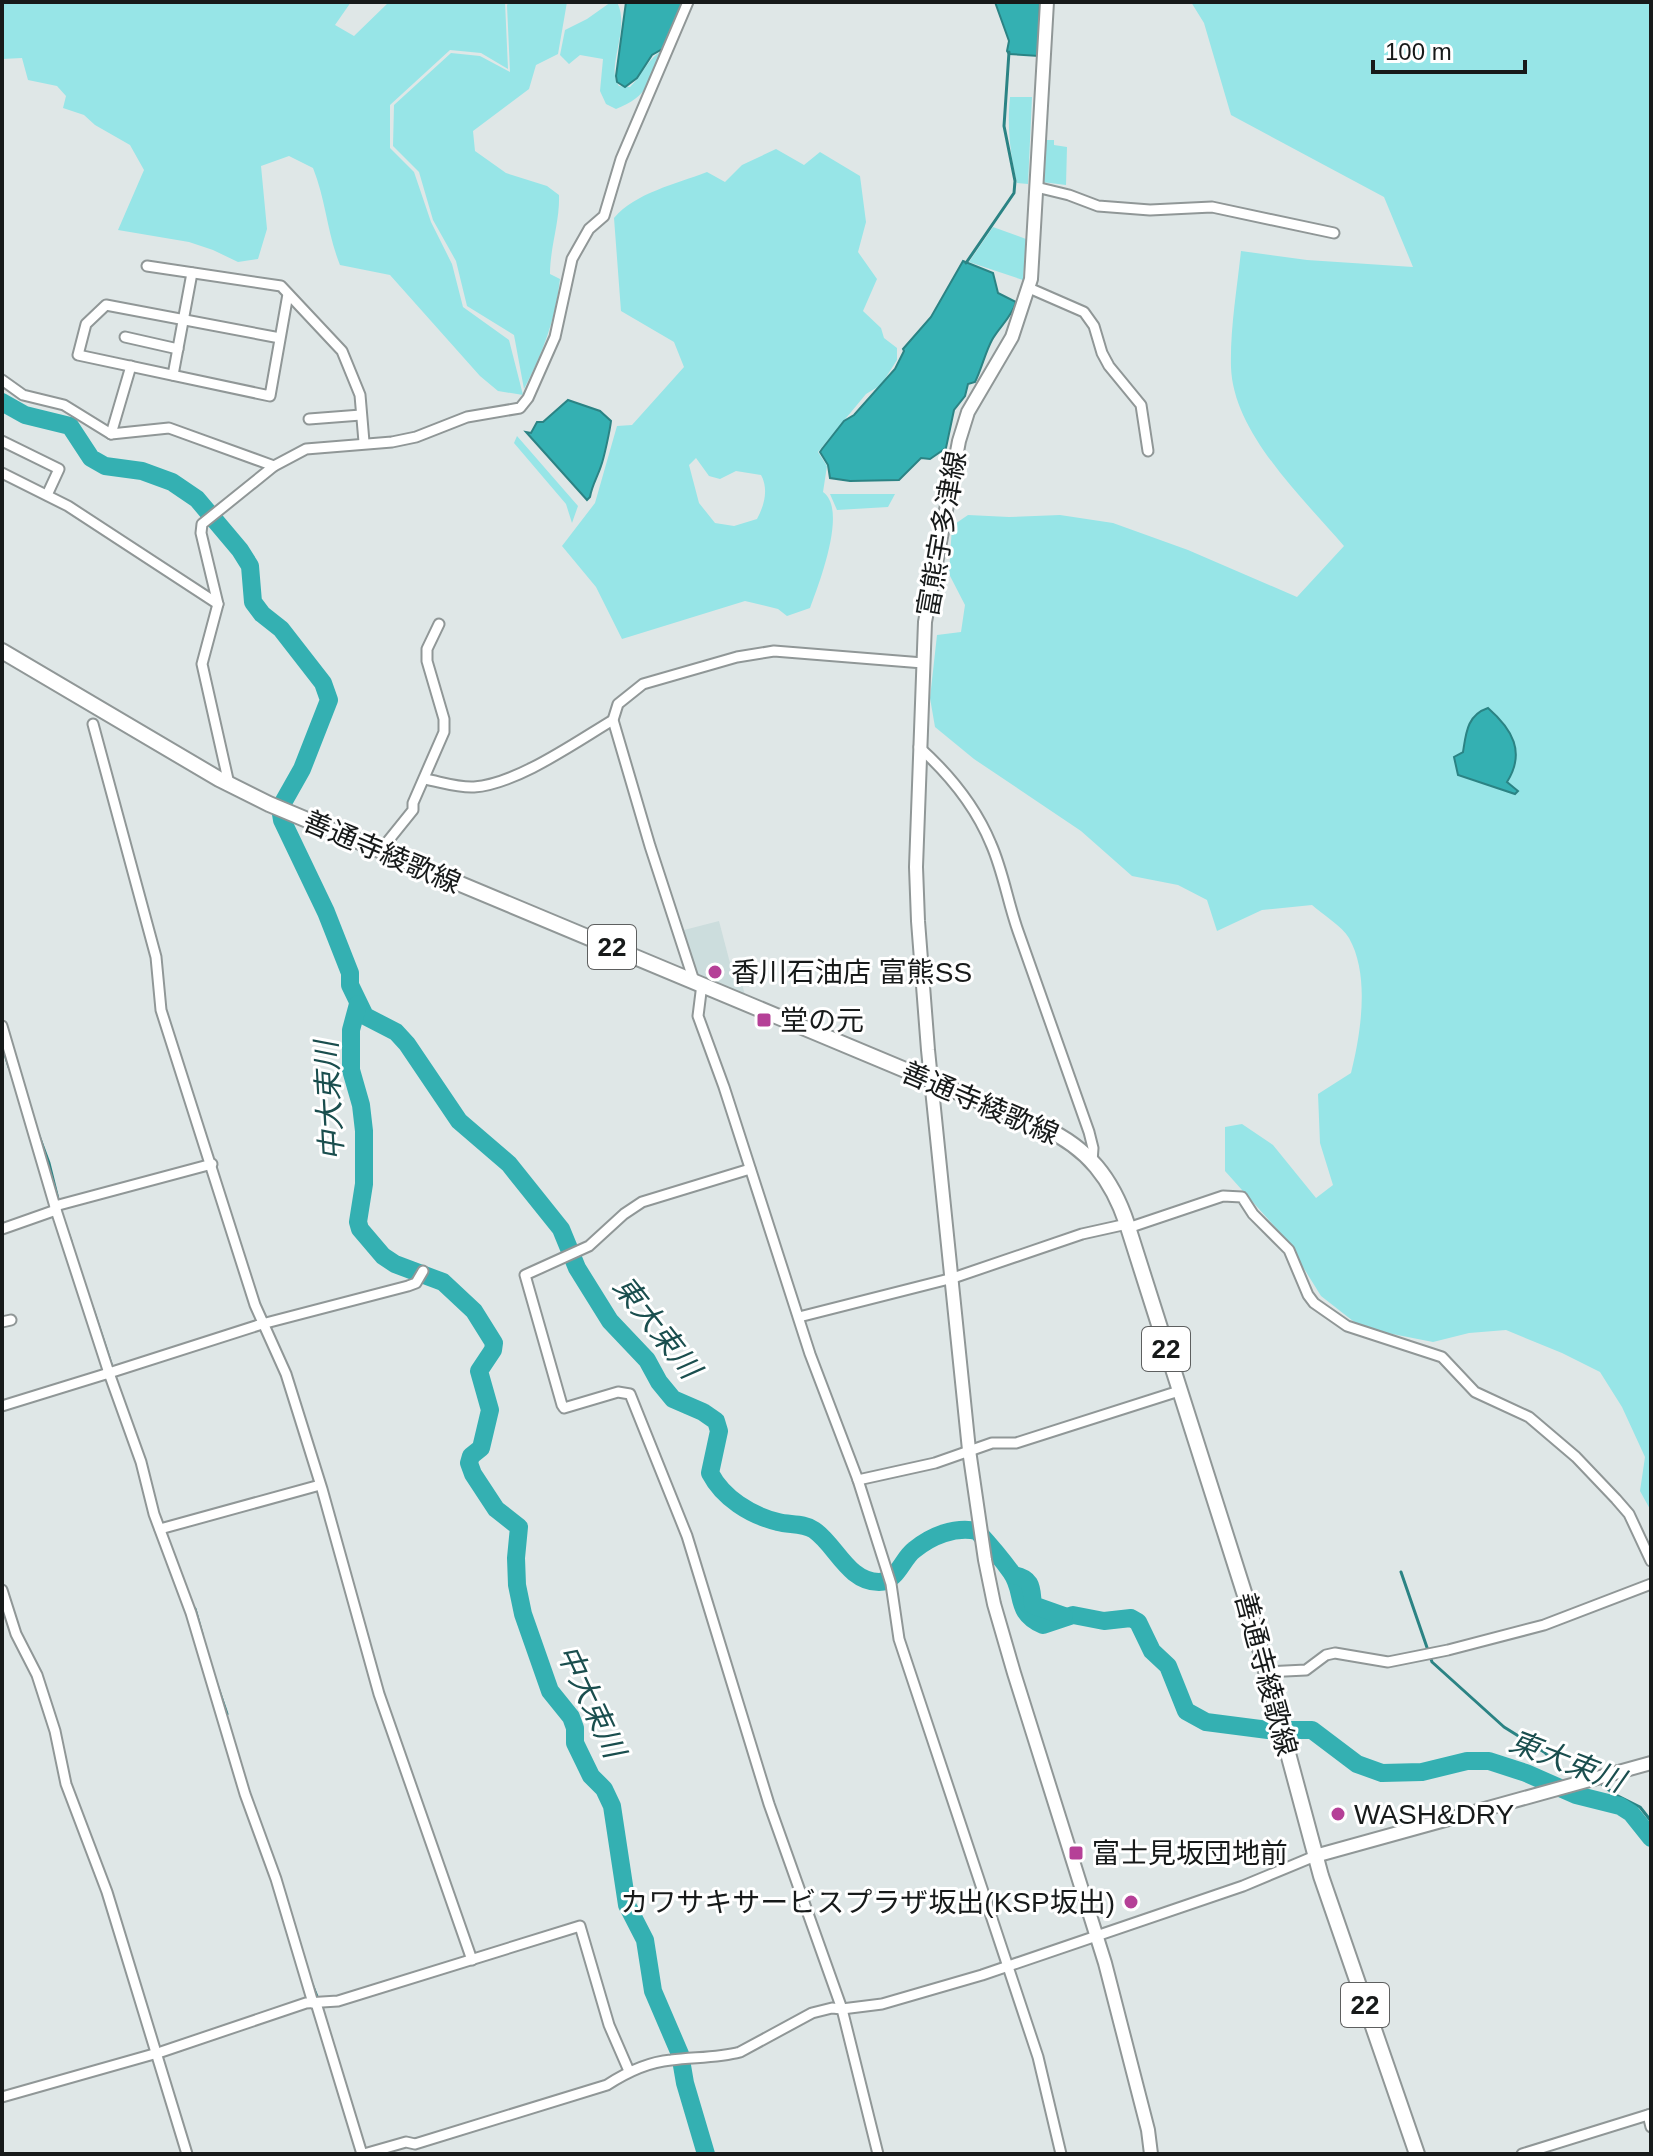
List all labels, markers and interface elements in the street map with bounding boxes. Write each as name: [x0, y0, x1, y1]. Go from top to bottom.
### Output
scale bar: [1373, 24, 1525, 74]
text: 100 m: [1385, 38, 1452, 65]
street label: 富熊宇多津線: [912, 449, 972, 619]
street label: 善通寺綾歌線: [299, 805, 465, 899]
road number: 22: [588, 925, 636, 969]
place label: 香川石油店 富熊SS: [731, 957, 972, 988]
marker: 香川石油店 富熊SS: [706, 963, 724, 981]
place label: 堂の元: [780, 1005, 864, 1036]
marker: 堂の元: [755, 1011, 773, 1029]
water label: 中大束川: [309, 1037, 349, 1162]
street label: 善通寺綾歌線: [897, 1056, 1063, 1150]
water label: 東大束川: [607, 1270, 709, 1387]
road number: 22: [1142, 1327, 1190, 1371]
street label: 善通寺綾歌線: [1229, 1589, 1303, 1759]
water label: 中大束川: [551, 1640, 633, 1765]
water label: 東大束川: [1505, 1724, 1632, 1799]
place label: WASH&DRY: [1354, 1799, 1515, 1830]
marker: WASH&DRY: [1329, 1805, 1347, 1823]
place label: 富士見坂団地前: [1092, 1838, 1288, 1869]
marker: 富士見坂団地前: [1067, 1844, 1085, 1862]
place label: カワサキサービスプラザ坂出(KSP坂出): [620, 1887, 1115, 1918]
marker: カワサキサービスプラザ坂出(KSP坂出): [1122, 1893, 1140, 1911]
road number: 22: [1341, 1983, 1389, 2027]

